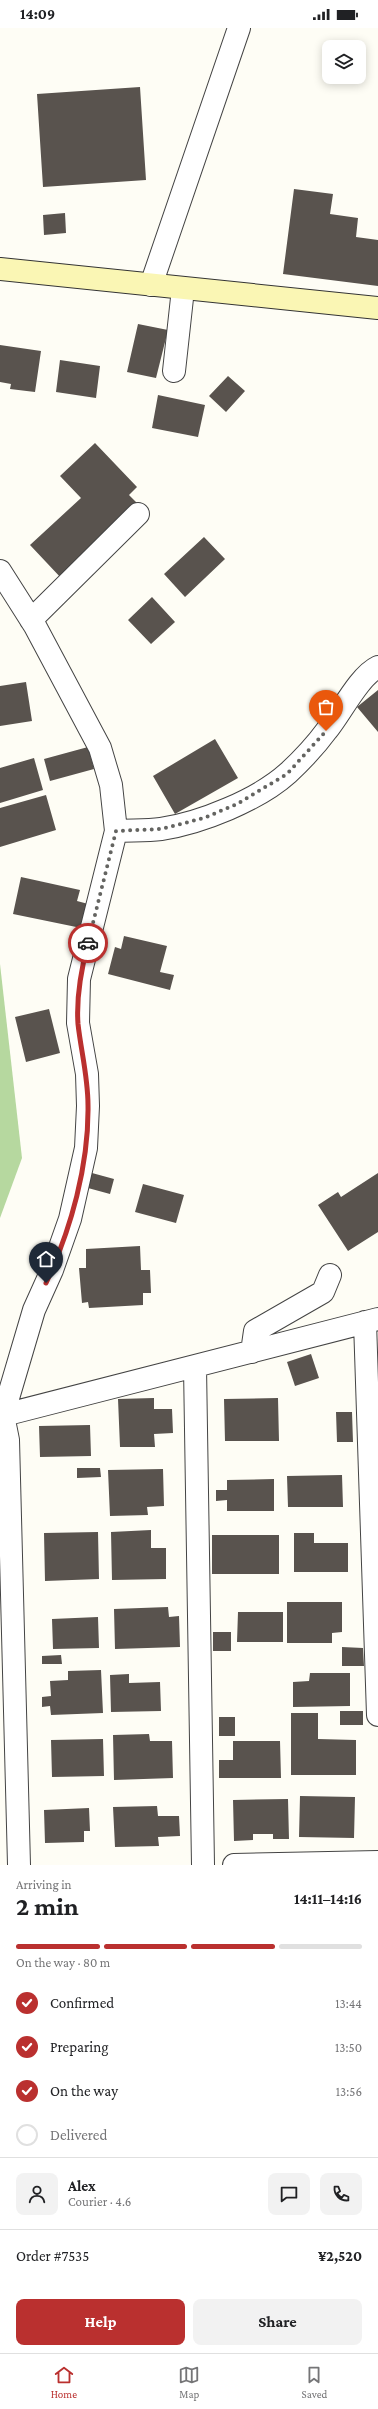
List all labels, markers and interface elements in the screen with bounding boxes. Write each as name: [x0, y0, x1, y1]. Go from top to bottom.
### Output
text: 14:09: [20, 6, 55, 22]
map controls: [322, 40, 366, 84]
button: layers: [322, 40, 366, 84]
pin: [309, 690, 343, 731]
icon: bag: [315, 696, 337, 718]
courier: [68, 923, 108, 963]
icon: car: [77, 932, 99, 954]
pin: [29, 1242, 63, 1283]
icon: home: [35, 1248, 57, 1270]
text: Arriving in: [16, 1877, 72, 1892]
text: 14:11–14:16: [294, 1891, 362, 1907]
text: 2 min: [16, 1892, 79, 1921]
text: On the way · 80 m: [16, 1955, 110, 1970]
icon: check: [16, 1992, 38, 2014]
text: Confirmed: [50, 1995, 114, 2011]
text: 13:44: [335, 1996, 362, 2011]
icon: check: [16, 2036, 38, 2058]
text: Preparing: [50, 2039, 109, 2055]
text: 13:50: [335, 2040, 362, 2055]
icon: check: [16, 2080, 38, 2102]
text: On the way: [50, 2083, 118, 2099]
text: 13:56: [336, 2084, 362, 2099]
text: Delivered: [50, 2127, 107, 2143]
button: person: [16, 2173, 58, 2215]
button: chat: [268, 2173, 310, 2215]
button: phone: [320, 2173, 362, 2215]
text: Alex: [68, 2178, 96, 2194]
text: Courier · 4.6: [68, 2194, 131, 2209]
text: Order #7535: [16, 2248, 89, 2264]
text: ¥2,520: [318, 2248, 362, 2264]
button: Help: [16, 2299, 185, 2345]
button: Share: [193, 2299, 362, 2345]
tab: Home: [51, 2364, 77, 2400]
tab: Map: [178, 2364, 200, 2400]
tab: Saved: [302, 2364, 327, 2400]

